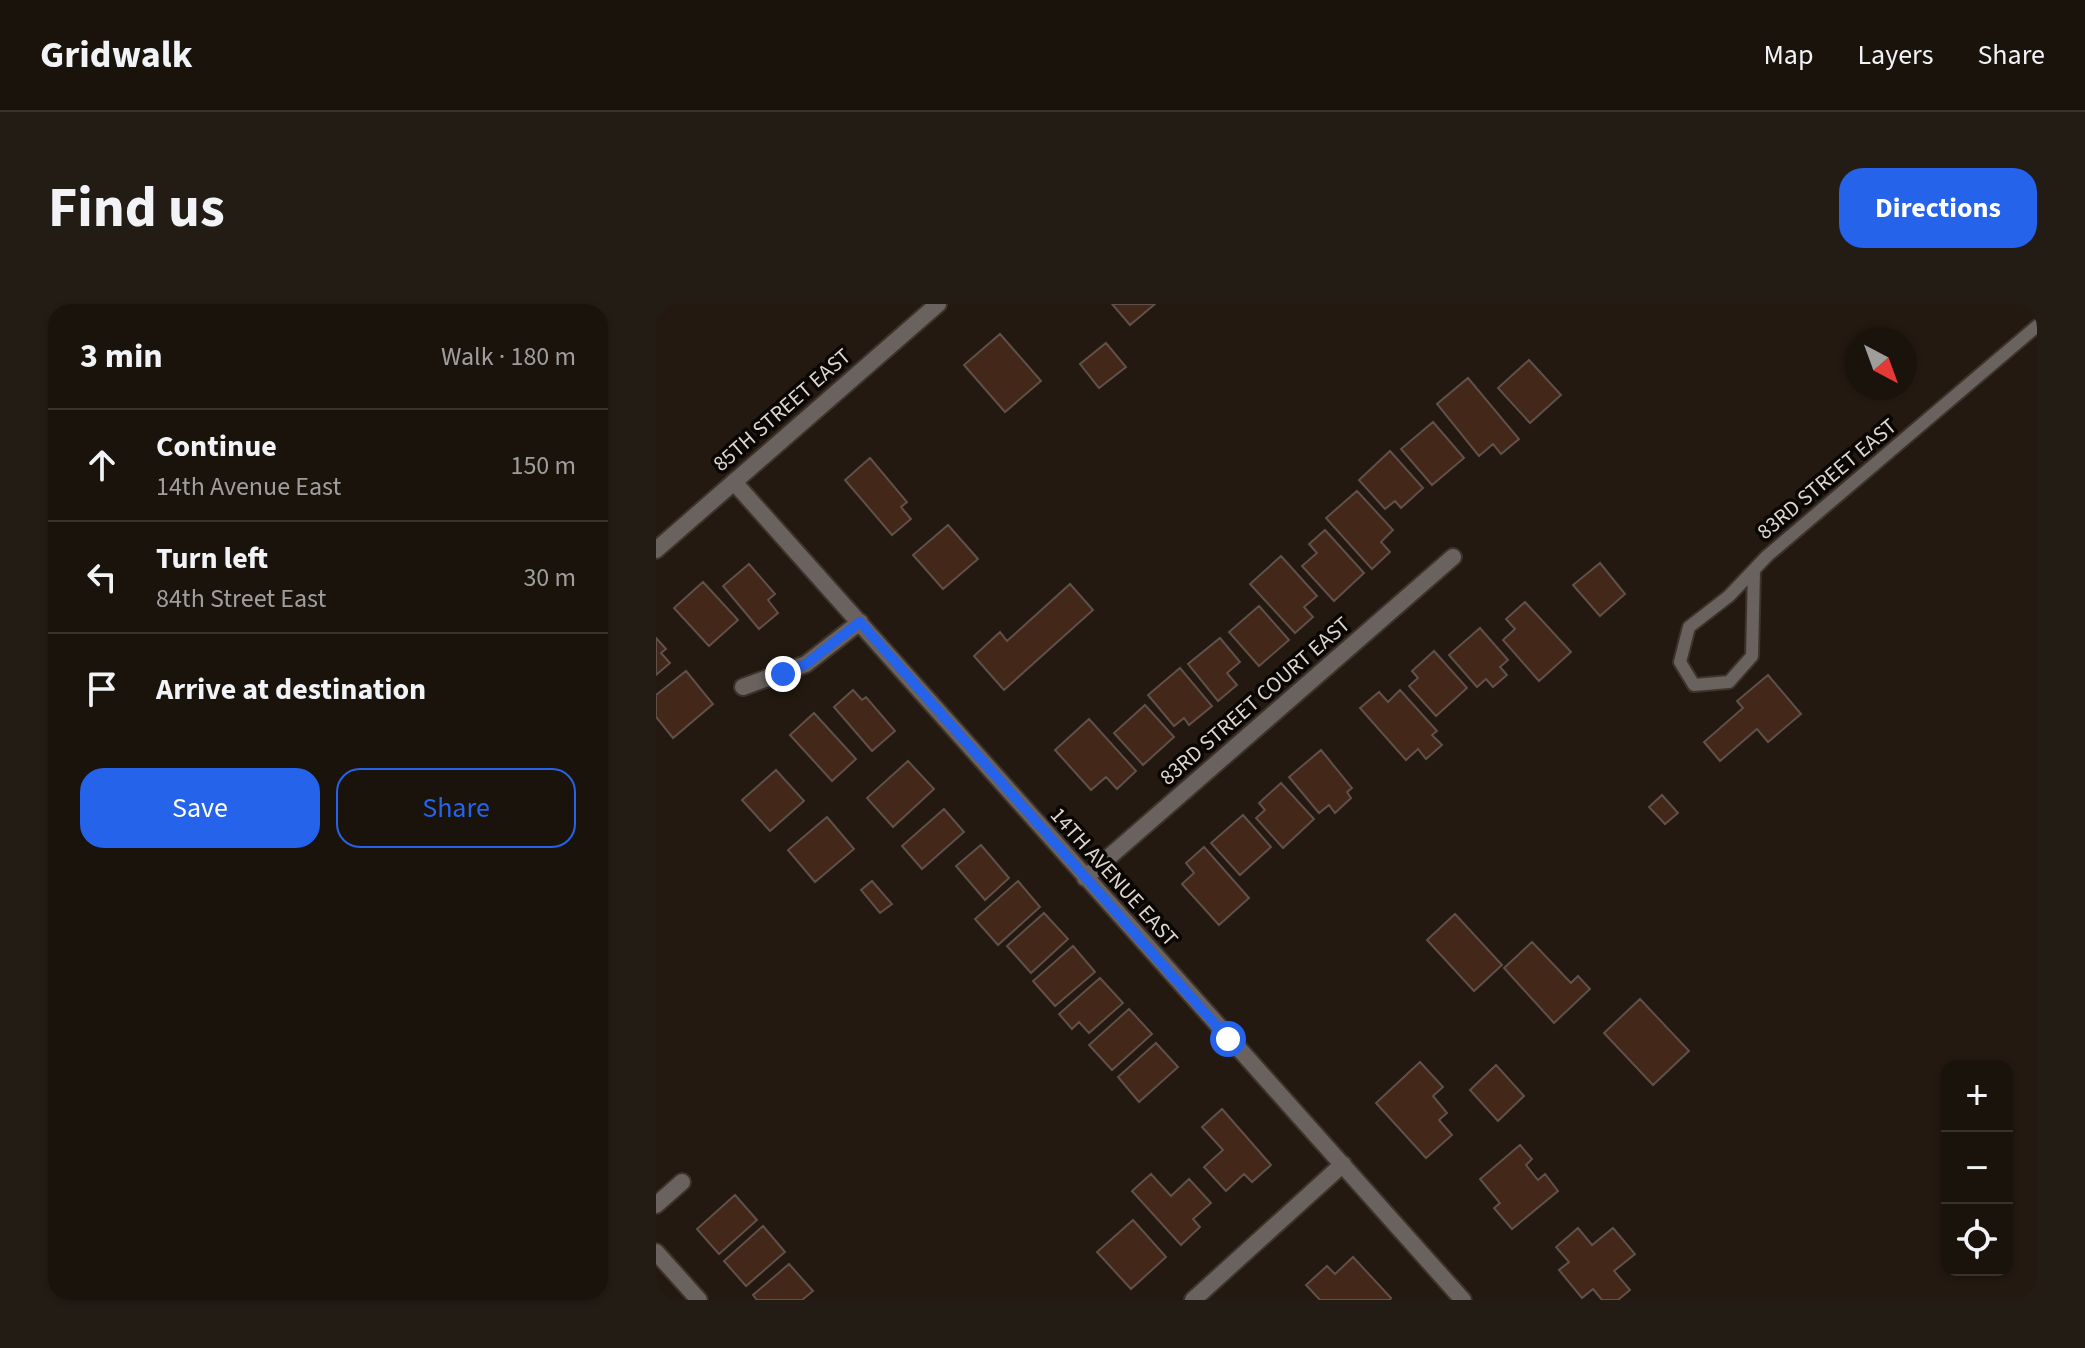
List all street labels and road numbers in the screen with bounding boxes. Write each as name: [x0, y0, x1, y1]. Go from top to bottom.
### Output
street label: 85TH STREET EAST: [706, 341, 858, 479]
street label: 83RD STREET EAST: [1750, 411, 1904, 547]
street label: 83RD STREET COURT EAST: [1153, 609, 1357, 793]
street label: 14TH AVENUE EAST: [1043, 800, 1186, 954]

